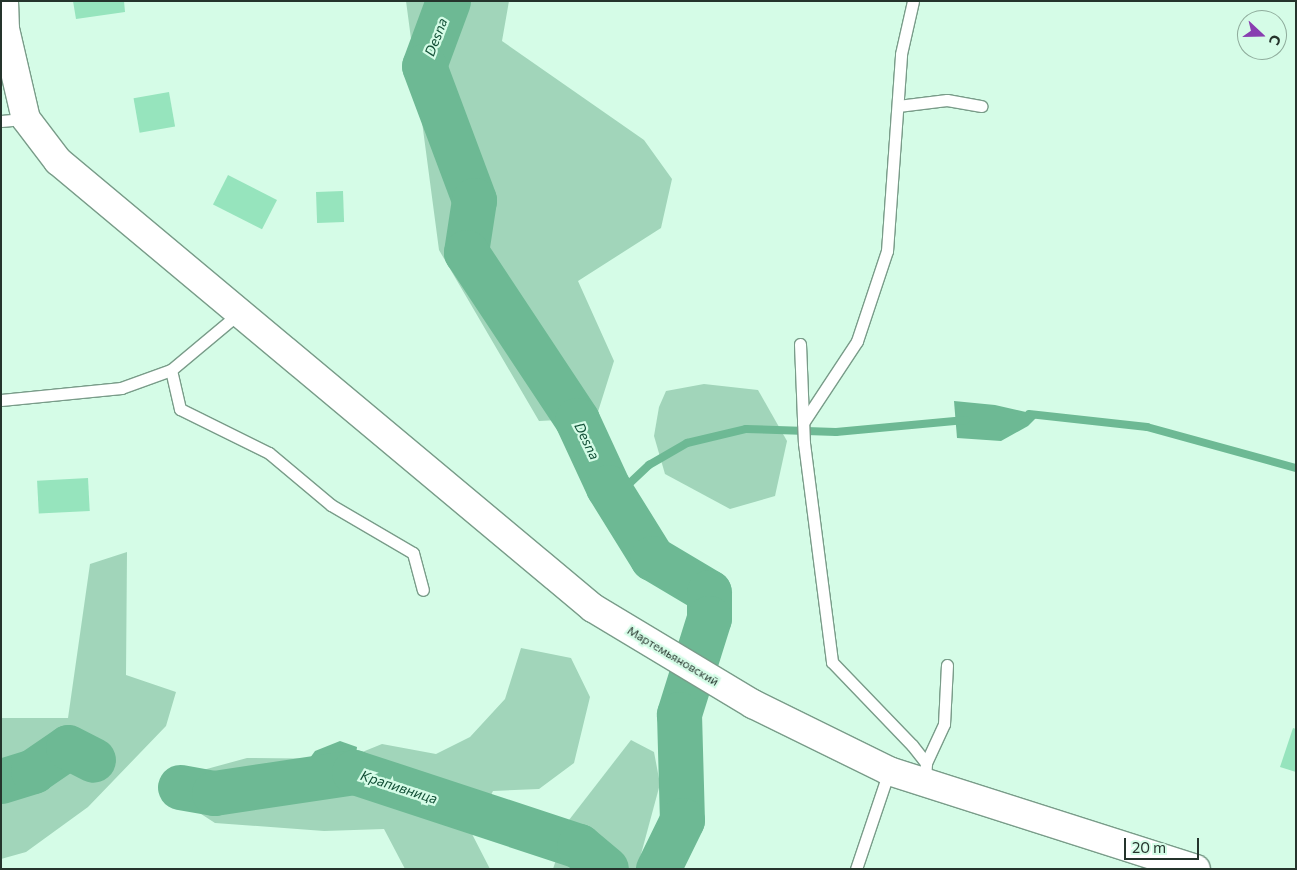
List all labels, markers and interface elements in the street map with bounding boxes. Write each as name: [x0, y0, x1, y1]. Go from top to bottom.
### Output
north arrow: [1237, 10, 1287, 60]
water label: Desna: [421, 16, 451, 58]
text: С: [1266, 33, 1285, 48]
water label: Desna: [571, 420, 603, 462]
street label: Мартемьяновский: [625, 623, 721, 689]
water label: Крапивница: [359, 767, 439, 807]
scale bar: [1127, 828, 1202, 860]
text: 20 m: [1132, 838, 1166, 856]

